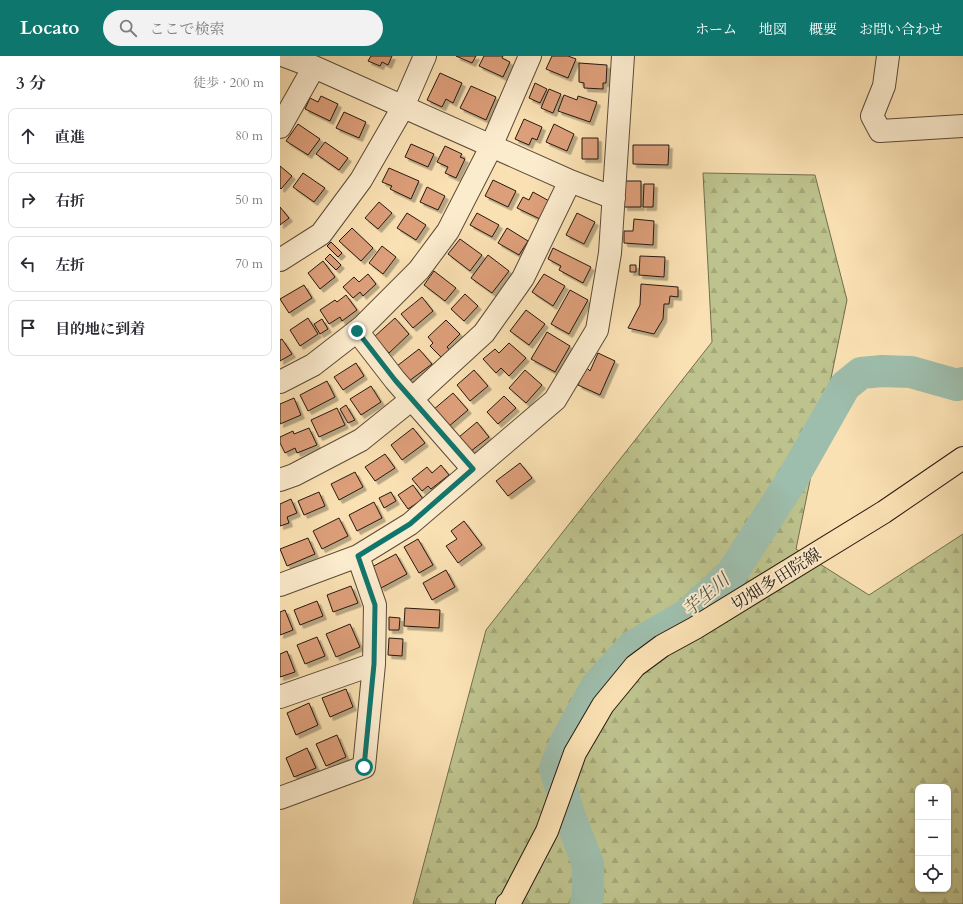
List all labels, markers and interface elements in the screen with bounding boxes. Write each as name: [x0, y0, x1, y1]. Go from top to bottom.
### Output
search box: [103, 10, 383, 46]
text: Locato: [20, 15, 79, 41]
icon: search: [117, 17, 139, 39]
text: ここで検索: [149, 19, 224, 39]
text: ホーム: [695, 20, 737, 39]
text: 地図: [759, 20, 787, 39]
text: 概要: [809, 20, 837, 39]
text: お問い合わせ: [859, 20, 943, 39]
text: 3 分: [16, 72, 46, 95]
text: 徒歩 · 200 m: [193, 74, 264, 92]
icon: ahead: [17, 125, 39, 147]
text: 直進: [55, 127, 85, 147]
text: 80 m: [235, 127, 263, 145]
icon: right: [17, 189, 39, 211]
text: 右折: [55, 191, 85, 211]
text: 50 m: [235, 191, 263, 209]
icon: left: [17, 253, 39, 275]
text: 左折: [55, 255, 85, 275]
text: 70 m: [235, 255, 263, 273]
icon: arrive: [17, 317, 39, 339]
text: 目的地に到着: [55, 319, 145, 339]
route end: [348, 322, 366, 340]
street label: 切畑多田院線: [727, 543, 826, 616]
water label: 芋生川: [678, 567, 736, 623]
route start: [355, 758, 373, 776]
map controls: [915, 784, 951, 892]
button: +: [915, 784, 951, 820]
button: −: [915, 820, 951, 856]
button: locate: [915, 856, 951, 892]

